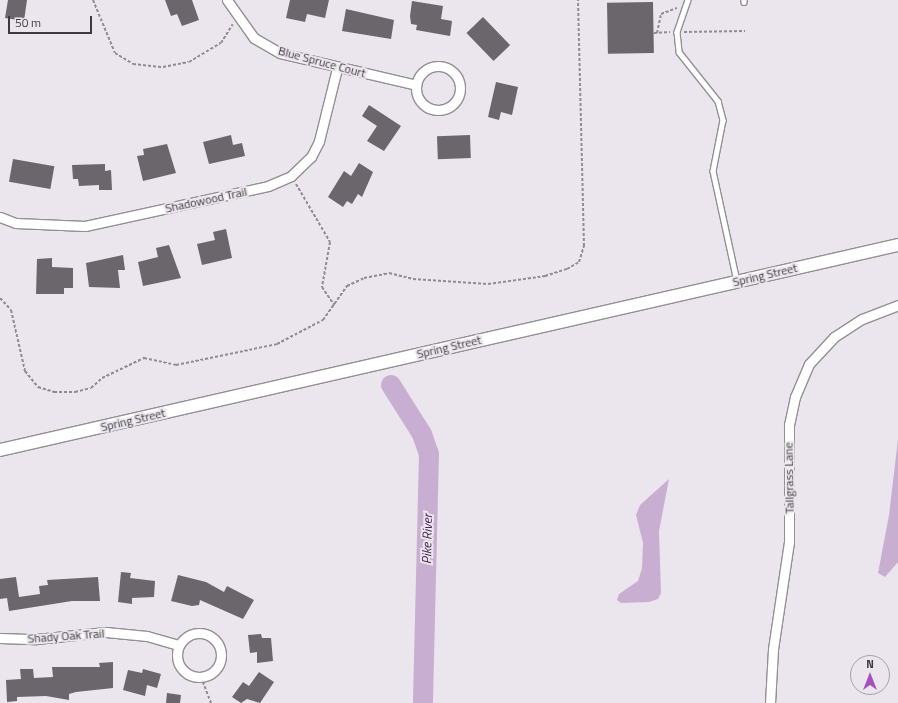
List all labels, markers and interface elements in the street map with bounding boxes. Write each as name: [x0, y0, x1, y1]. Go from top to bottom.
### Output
scale bar: [10, 8, 94, 34]
text: 50 m: [15, 13, 41, 32]
street label: Blue Spruce Court: [277, 43, 367, 81]
street label: Shadowood Trail: [164, 184, 248, 216]
street label: Spring Street: [731, 261, 799, 289]
street label: Spring Street: [415, 333, 483, 361]
street label: Spring Street: [99, 406, 167, 434]
street label: Tallgrass Lane: [781, 442, 797, 514]
water label: Pike River: [419, 514, 435, 564]
street label: Shady Oak Trail: [27, 626, 105, 646]
north arrow: [850, 655, 890, 695]
text: N: [866, 656, 874, 672]

